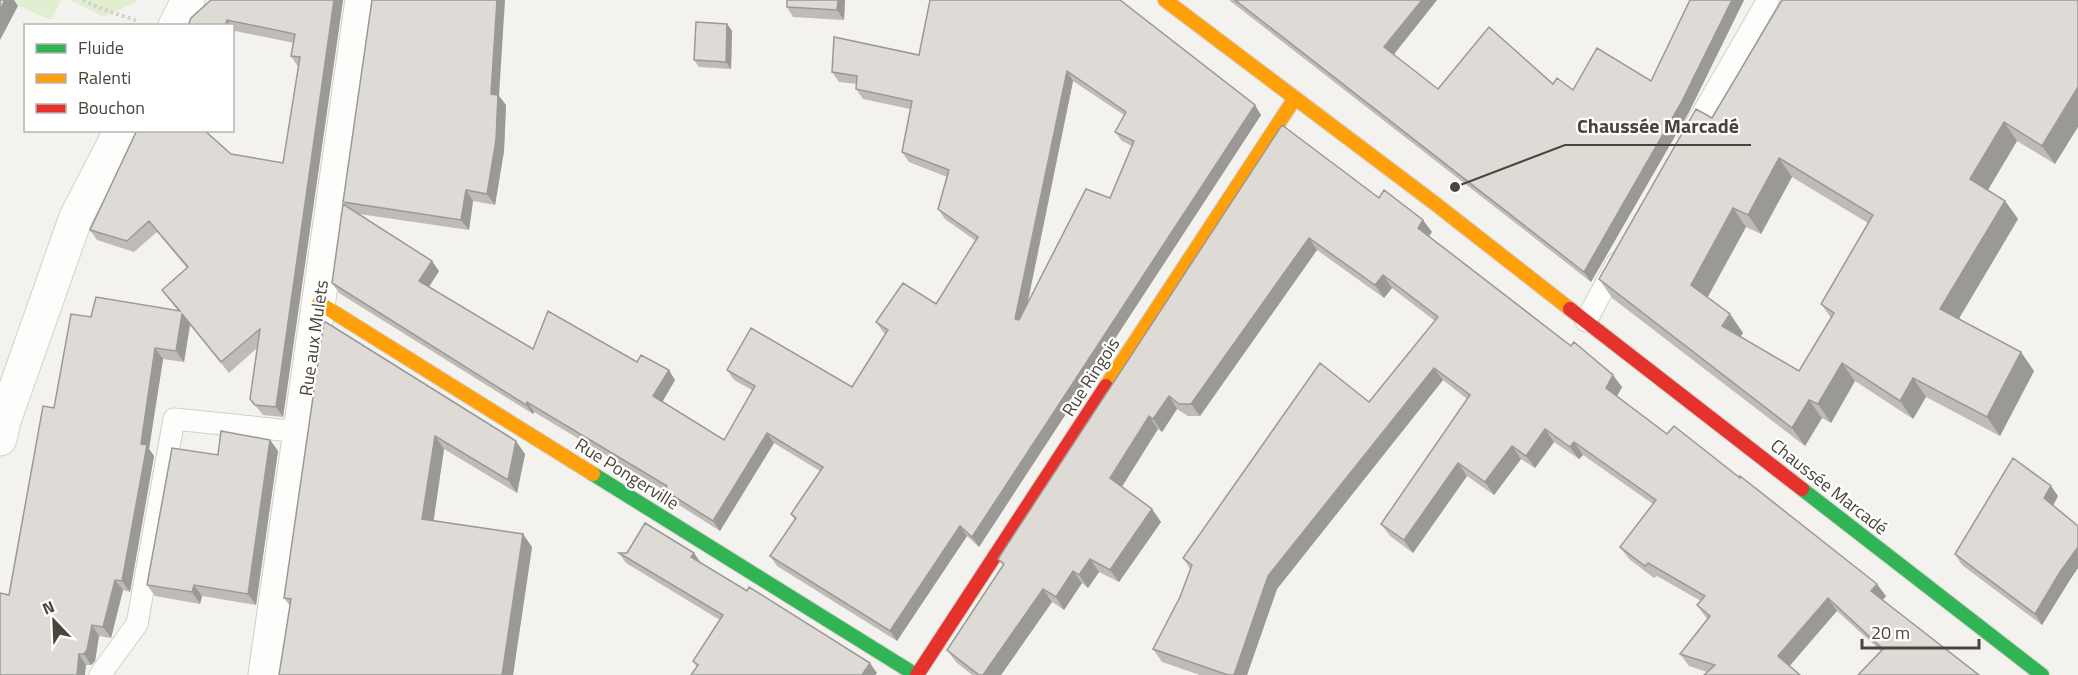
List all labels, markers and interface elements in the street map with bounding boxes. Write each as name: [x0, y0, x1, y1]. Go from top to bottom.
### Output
legend: [24, 24, 234, 132]
text: Fluide: [78, 34, 124, 61]
text: Ralenti: [78, 64, 131, 91]
text: Bouchon: [78, 94, 145, 121]
callout: Chaussée Marcadé: [1565, 107, 1751, 145]
text: Chaussée Marcadé: [1577, 110, 1739, 141]
street label: Rue aux Mulets: [292, 278, 335, 398]
street label: Rue Ringois: [1055, 332, 1126, 422]
street label: Rue Pongerville: [570, 431, 684, 516]
street label: Chaussée Marcadé: [1765, 432, 1894, 541]
north arrow: [24, 591, 84, 651]
text: N: [38, 594, 58, 620]
scale bar: [1862, 612, 1979, 650]
text: 20 m: [1871, 619, 1910, 646]

